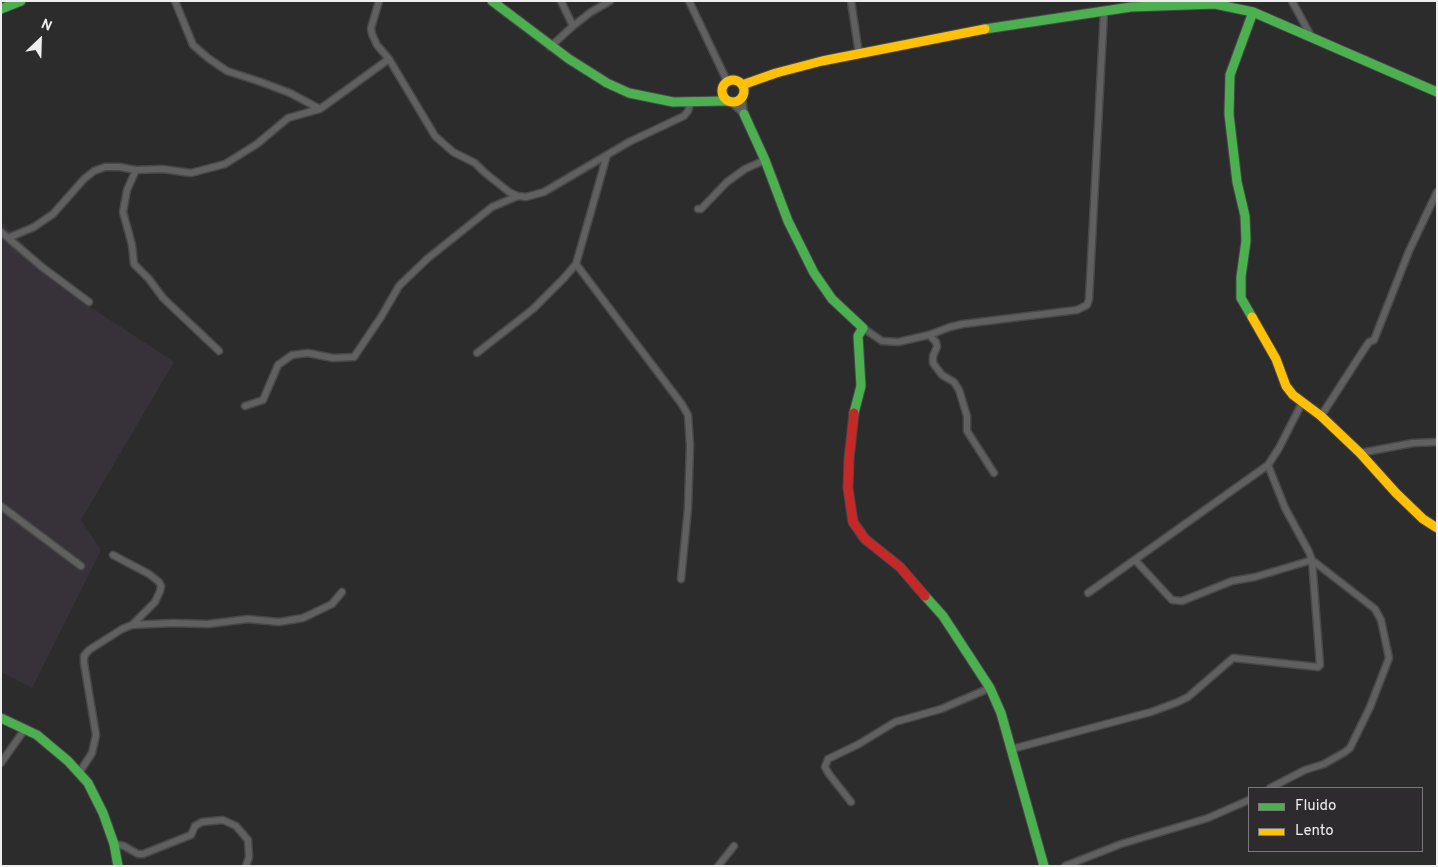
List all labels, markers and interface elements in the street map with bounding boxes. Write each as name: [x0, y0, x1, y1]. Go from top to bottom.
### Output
north arrow: [15, 15, 65, 65]
text: N: [38, 16, 54, 36]
legend: [1248, 787, 1423, 852]
text: Fluido: [1295, 797, 1336, 816]
text: Lento: [1295, 822, 1334, 841]

